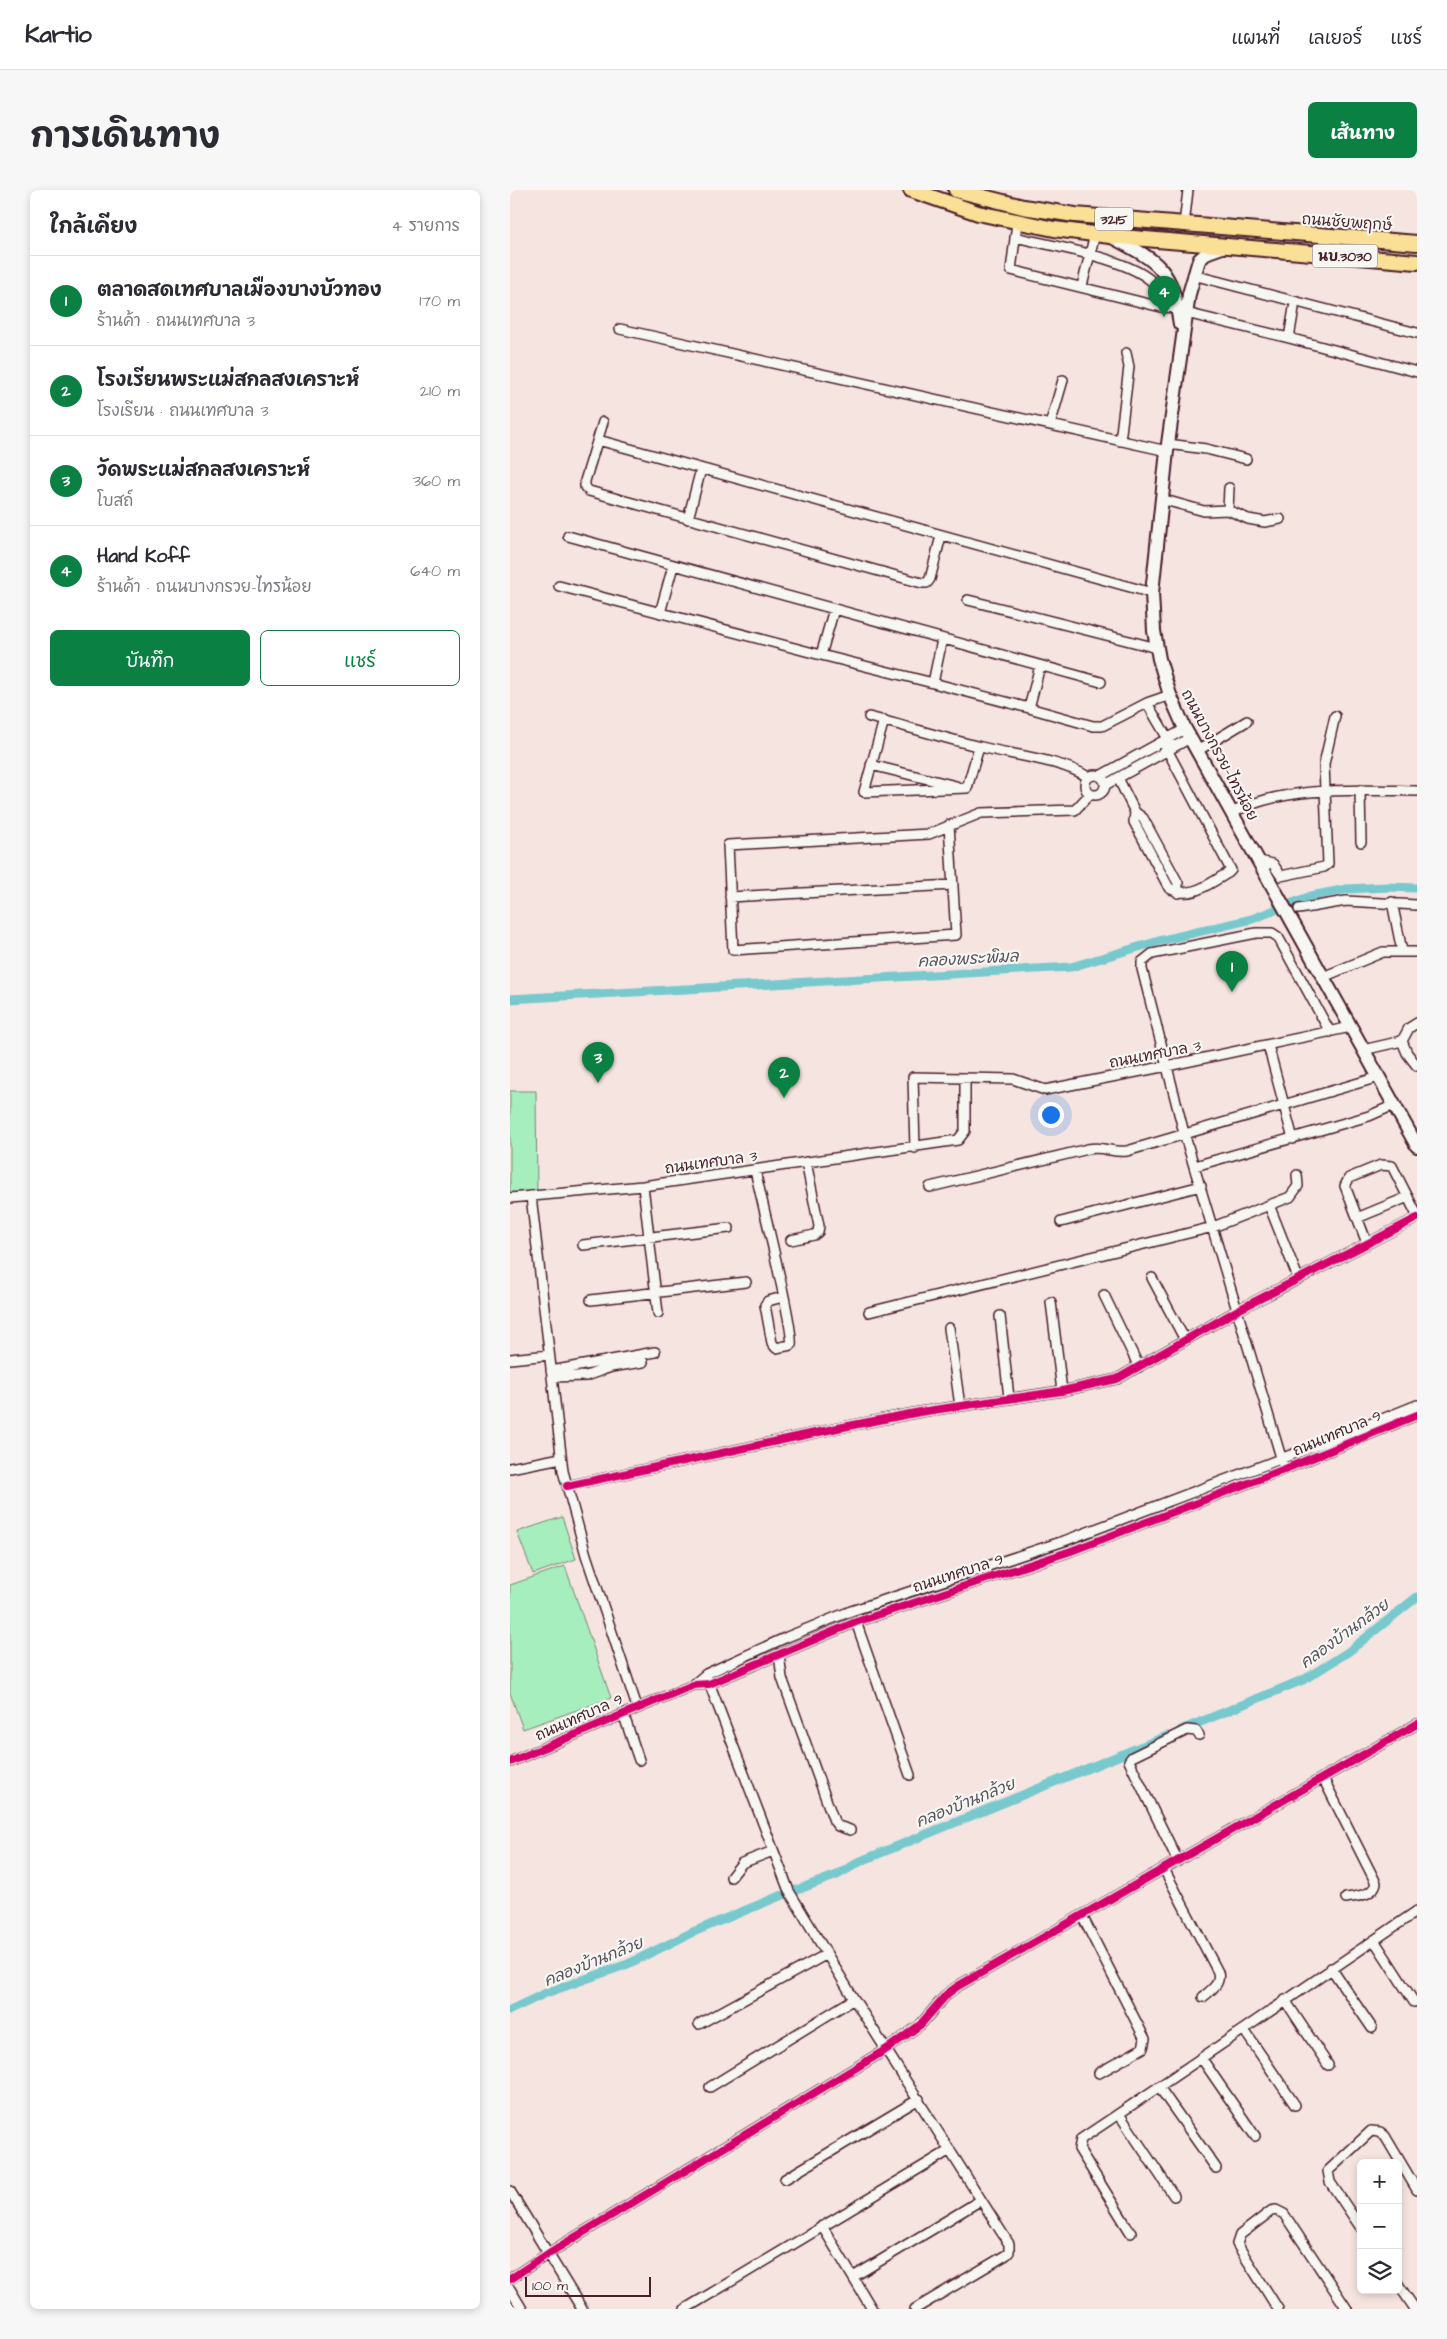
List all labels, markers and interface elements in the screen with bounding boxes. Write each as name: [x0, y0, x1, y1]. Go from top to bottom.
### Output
text: Kartio: [25, 18, 92, 52]
text: แผนที่: [1232, 26, 1280, 51]
text: เลเยอร์: [1308, 26, 1362, 51]
text: แชร์: [1390, 26, 1422, 51]
button: เส้นทาง: [1308, 102, 1417, 158]
text: การเดินทาง: [30, 112, 220, 161]
road number: 3215: [1095, 208, 1133, 230]
street label: ถนนชัยพฤกษ์: [1301, 209, 1394, 236]
text: ใกล้เคียง: [50, 212, 137, 241]
text: 4 รายการ: [391, 215, 460, 237]
road number: นบ.3030: [1312, 244, 1378, 268]
pin: 4: [1148, 276, 1180, 317]
text: ตลาดสดเทศบาลเมืองบางบัวทอง: [97, 277, 382, 304]
text: 1: [65, 290, 67, 312]
text: 170 m: [419, 290, 460, 312]
text: ร้านค้า · ถนนเทศบาล 3: [97, 310, 255, 332]
text: โรงเรียนพระแม่สกลสงเคราะห์: [97, 367, 359, 394]
text: 2: [61, 380, 71, 402]
text: 210 m: [420, 380, 460, 402]
text: โรงเรียน · ถนนเทศบาล 3: [97, 400, 269, 422]
text: วัดพระแม่สกลสงเคราะห์: [97, 457, 310, 484]
text: 3: [62, 470, 70, 492]
text: 360 m: [413, 470, 460, 492]
text: โบสถ์: [97, 490, 133, 512]
text: Hand Koff: [97, 543, 190, 570]
text: 4: [61, 560, 71, 582]
text: 640 m: [410, 560, 460, 582]
text: ร้านค้า · ถนนบางกรวย-ไทรน้อย: [97, 576, 312, 598]
button: บันทึก: [50, 630, 250, 686]
button: แชร์: [260, 630, 460, 686]
street label: ถนนบางกรวย-ไทรน้อย: [1176, 686, 1263, 825]
water label: คลองพระพิมล: [917, 945, 1020, 973]
pin: 1: [1216, 951, 1248, 992]
street label: ถนนเทศบาล 3: [1107, 1035, 1203, 1074]
pin: 3: [582, 1042, 614, 1083]
pin: 2: [768, 1057, 800, 1098]
your location: [1038, 1102, 1064, 1128]
street label: ถนนเทศบาล 3: [663, 1146, 759, 1179]
street label: ถนนเทศบาล 9: [1290, 1405, 1385, 1462]
street label: ถนนเทศบาล 9: [910, 1549, 1006, 1598]
water label: คลองบ้านกล้วย: [1296, 1593, 1395, 1674]
street label: ถนนเทศบาล 9: [532, 1689, 626, 1746]
water label: คลองบ้านกล้วย: [913, 1773, 1020, 1833]
water label: คลองบ้านกล้วย: [541, 1932, 648, 1992]
map controls: [1357, 2159, 1402, 2294]
button: +: [1357, 2159, 1402, 2204]
button: −: [1357, 2204, 1402, 2249]
button: layers: [1357, 2249, 1402, 2294]
scale bar: [525, 2274, 651, 2297]
text: 100 m: [532, 2276, 568, 2296]

